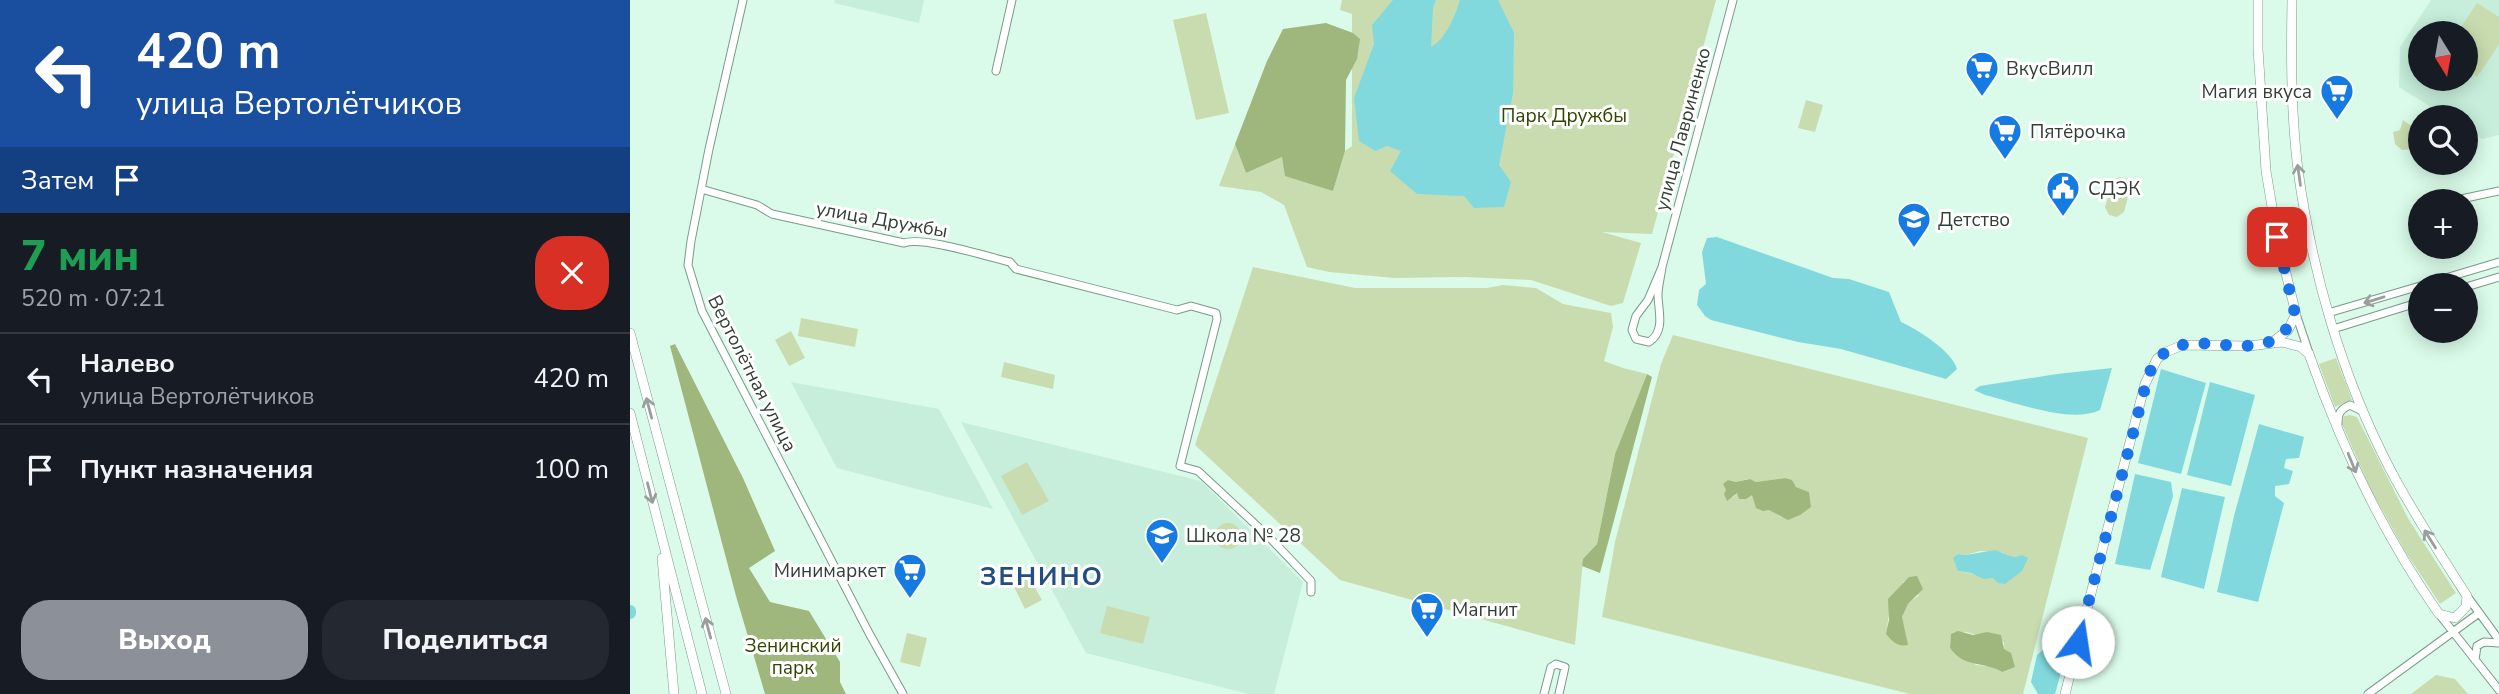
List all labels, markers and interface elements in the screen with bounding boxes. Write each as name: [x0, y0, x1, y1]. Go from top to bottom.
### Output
text: 420 m: [136, 18, 280, 85]
north arrow: [2408, 21, 2478, 91]
map controls: [2408, 21, 2478, 343]
icon: left: [21, 28, 112, 119]
street label: улица Лавриненко: [1649, 45, 1717, 214]
supermarket icon: ВкусВилл: [1963, 49, 2001, 98]
place label: ВкусВилл: [2006, 56, 2093, 82]
supermarket icon: Магия вкуса: [2318, 72, 2356, 121]
place label: Магия вкуса: [2202, 79, 2312, 105]
text: улица Вертолётчиков: [136, 82, 462, 125]
park label: Парк Дружбы: [1501, 103, 1627, 129]
button: search: [2408, 105, 2478, 175]
supermarket icon: Пятёрочка: [1986, 112, 2024, 161]
place label: Пятёрочка: [2030, 119, 2126, 145]
icon: arrive: [108, 161, 146, 199]
text: Затем: [21, 163, 94, 198]
one-way arrow: [2293, 164, 2306, 187]
public building icon: СДЭК: [2044, 169, 2082, 218]
place label: СДЭК: [2088, 176, 2141, 202]
button: +: [2408, 189, 2478, 259]
street label: улица Дружбы: [814, 196, 950, 244]
school or university icon: Детство: [1895, 200, 1933, 249]
place label: Детство: [1938, 207, 2010, 233]
pin: [2247, 207, 2307, 267]
icon: arrive: [2258, 218, 2296, 256]
text: 7 мин: [21, 228, 139, 285]
button: close: [535, 236, 609, 310]
button: −: [2408, 273, 2478, 343]
text: 520 m · 07:21: [21, 283, 166, 314]
street label: Вертолётная улица: [701, 291, 803, 456]
one-way arrow: [2364, 294, 2386, 307]
text: Налево: [80, 346, 175, 381]
icon: left: [21, 360, 59, 398]
text: 420 m: [533, 361, 609, 396]
text: улица Вертолётчиков: [80, 381, 314, 412]
one-way arrow: [642, 398, 655, 420]
icon: arrive: [21, 451, 59, 489]
text: Пункт назначения: [80, 452, 313, 487]
text: 100 m: [533, 452, 609, 487]
one-way arrow: [2347, 452, 2360, 473]
one-way arrow: [644, 481, 657, 504]
school or university icon: Школа № 28: [1143, 516, 1181, 565]
place label: Школа № 28: [1186, 523, 1301, 549]
one-way arrow: [2423, 529, 2437, 549]
supermarket icon: Минимаркет: [891, 551, 929, 600]
place label: Минимаркет: [774, 558, 887, 584]
district label: ЗЕНИНО: [980, 559, 1104, 594]
supermarket icon: Магнит: [1408, 590, 1446, 639]
place label: Магнит: [1452, 597, 1518, 623]
button: Выход: [21, 600, 308, 680]
button: Поделиться: [322, 600, 609, 680]
position arrow: [2041, 605, 2115, 679]
one-way arrow: [701, 617, 714, 640]
park label: Зенинский парк: [744, 633, 842, 681]

